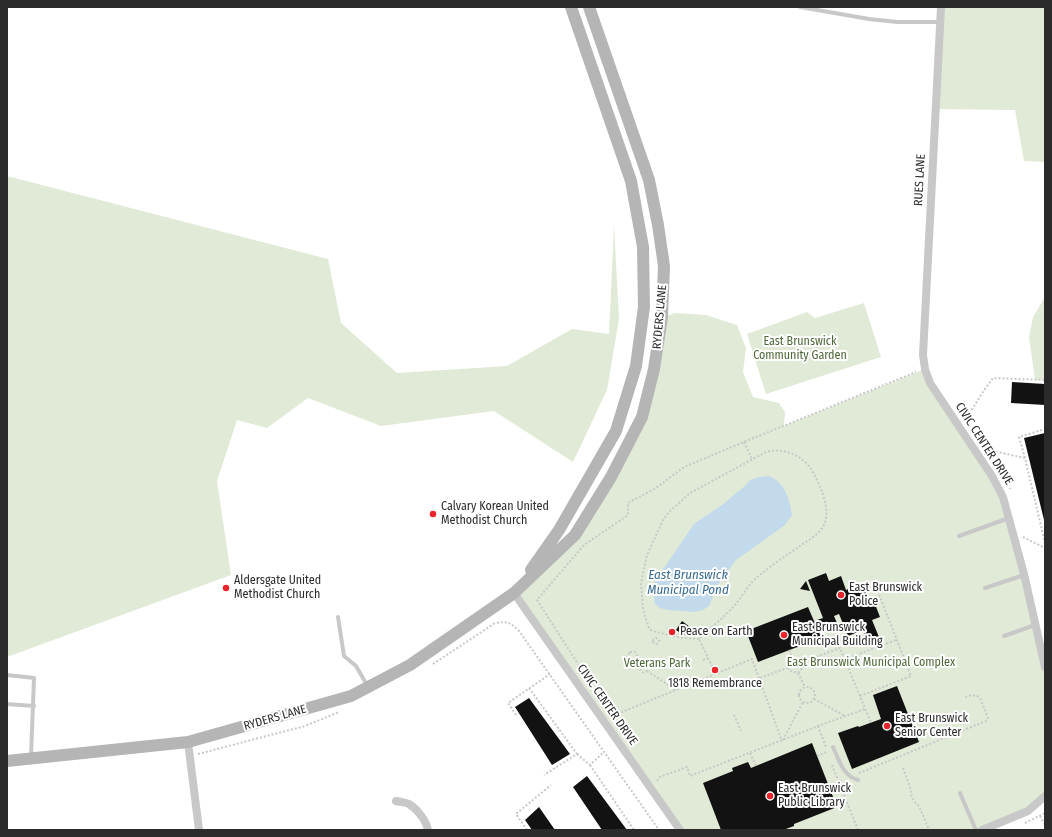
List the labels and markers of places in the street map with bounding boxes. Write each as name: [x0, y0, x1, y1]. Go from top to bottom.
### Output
place label: Calvary Korean United Methodist Church: [441, 500, 549, 528]
marker: Calvary Korean United Methodist Church: [428, 509, 438, 519]
place label: Aldersgate United Methodist Church: [234, 574, 321, 602]
place label: East Brunswick Police: [849, 581, 922, 609]
marker: Aldersgate United Methodist Church: [221, 583, 231, 593]
marker: East Brunswick Police: [836, 590, 846, 600]
place label: East Brunswick Municipal Building: [792, 621, 883, 649]
place label: Peace on Earth: [680, 625, 753, 639]
marker: Peace on Earth: [667, 627, 677, 637]
marker: East Brunswick Municipal Building: [779, 630, 789, 640]
marker: 1818 Remembrance: [710, 665, 720, 675]
place label: 1818 Remembrance: [668, 677, 762, 691]
place label: East Brunswick Senior Center: [895, 712, 968, 740]
marker: East Brunswick Senior Center: [882, 721, 892, 731]
place label: East Brunswick Public Library: [778, 782, 851, 810]
marker: East Brunswick Public Library: [765, 791, 775, 801]

